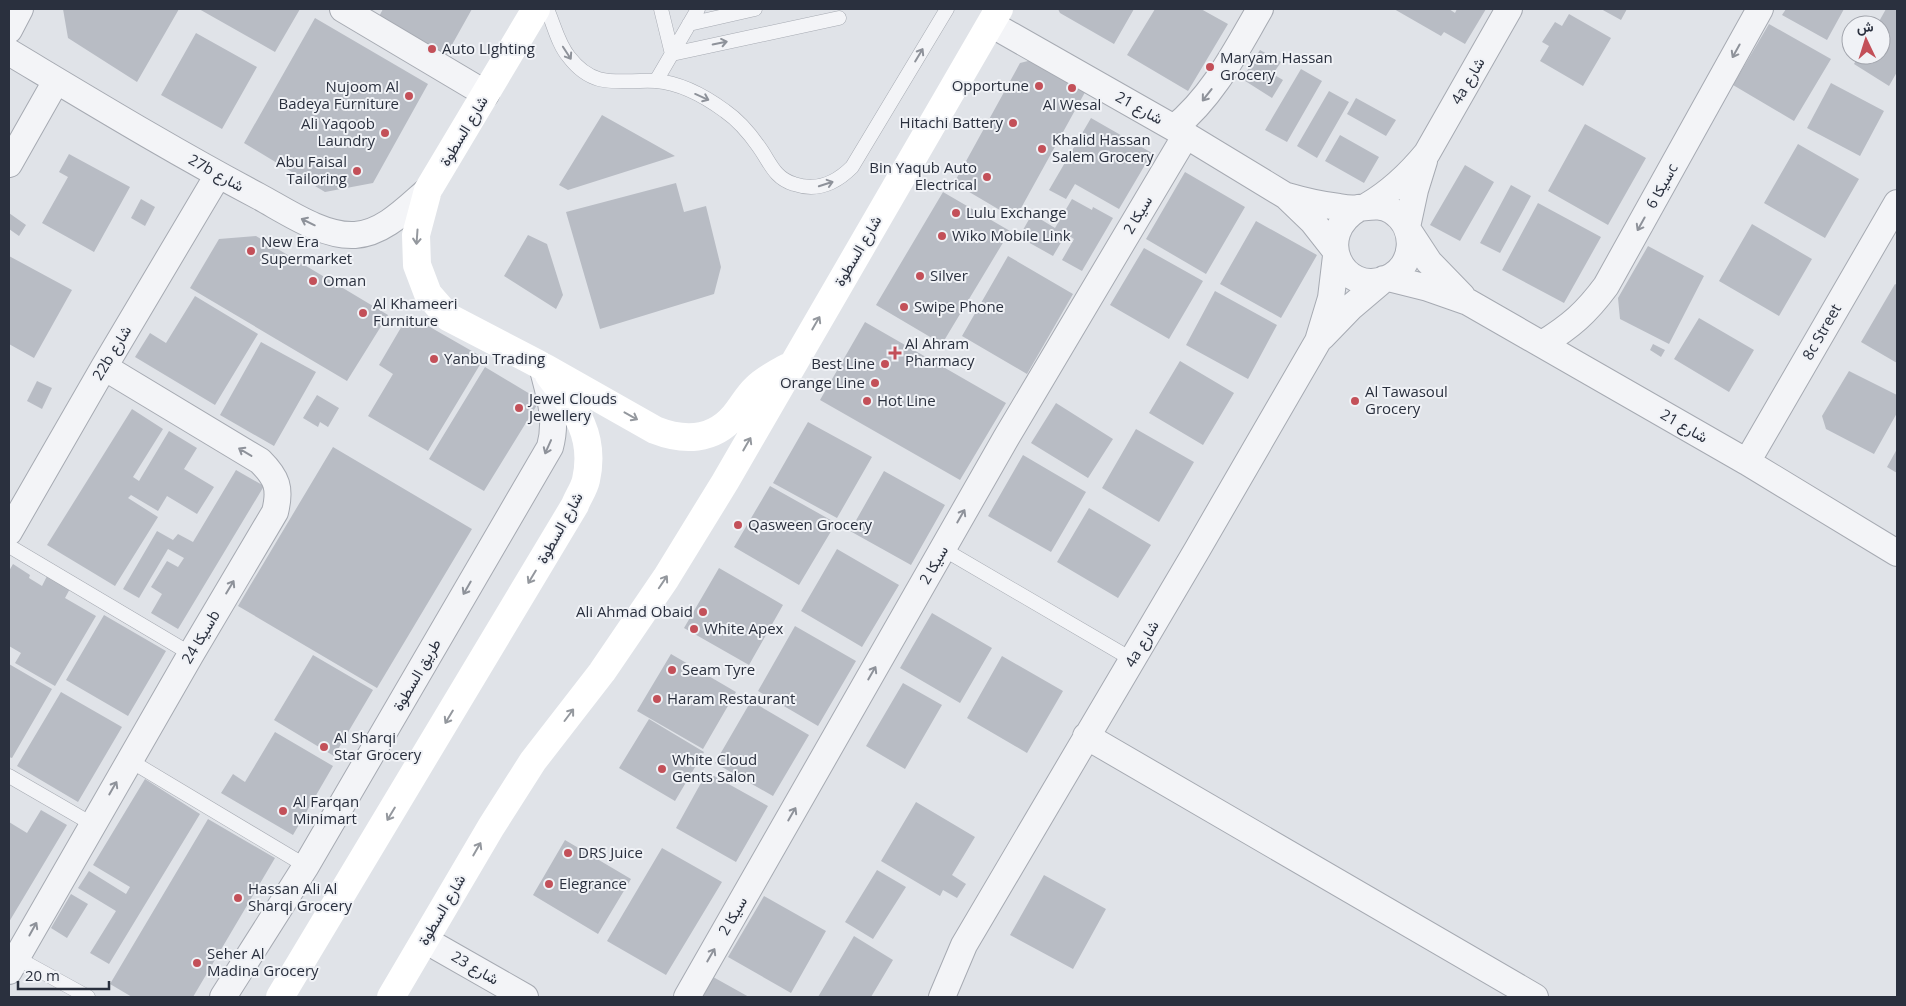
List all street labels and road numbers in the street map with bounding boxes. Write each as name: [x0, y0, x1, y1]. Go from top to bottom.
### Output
street label: 4a شارع: [1446, 53, 1490, 109]
street label: شارع 21: [1111, 86, 1167, 130]
street label: شارع السطوة: [434, 92, 494, 170]
street label: 27b شارع: [184, 149, 248, 197]
street label: سيكا 6c: [1641, 159, 1682, 212]
street label: سيكا 2: [1118, 191, 1156, 237]
street label: شارع السطوة: [829, 211, 887, 290]
street label: 8c Street: [1797, 300, 1845, 363]
street label: 22b شارع: [87, 321, 137, 385]
street label: شارع 21: [1656, 404, 1712, 448]
street label: شارع السطوة: [531, 488, 589, 568]
street label: سيكا 2: [914, 541, 952, 587]
street label: سيكا 24b: [176, 606, 224, 667]
street label: 4a شارع: [1119, 616, 1165, 672]
street label: طريق السطوة: [387, 635, 446, 715]
street label: شارع السطوة: [413, 870, 471, 949]
street label: سيكا 2: [713, 892, 751, 938]
street label: شارع 23: [447, 946, 503, 990]

